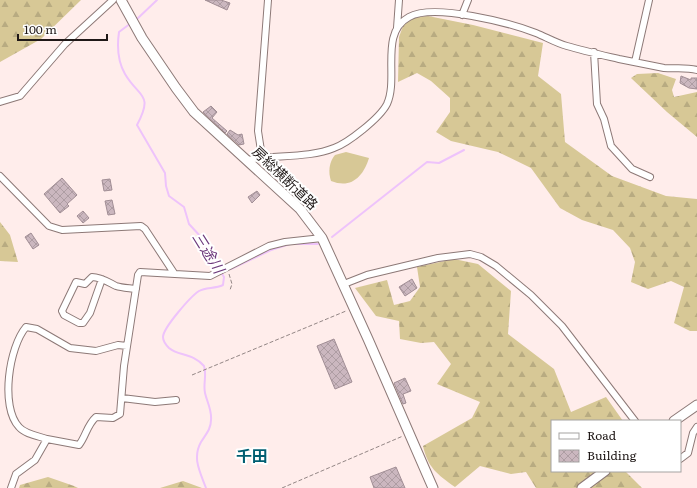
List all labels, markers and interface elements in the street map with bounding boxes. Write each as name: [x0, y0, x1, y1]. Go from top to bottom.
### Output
scale bar: [18, 16, 107, 42]
text: 100 m: [24, 20, 57, 38]
street label: 房総横断道路: [249, 141, 323, 214]
water label: 三途川: [188, 227, 232, 279]
legend: [551, 420, 681, 472]
text: Road: [587, 426, 617, 444]
district label: 千田: [236, 443, 268, 467]
text: Building: [587, 446, 637, 464]

